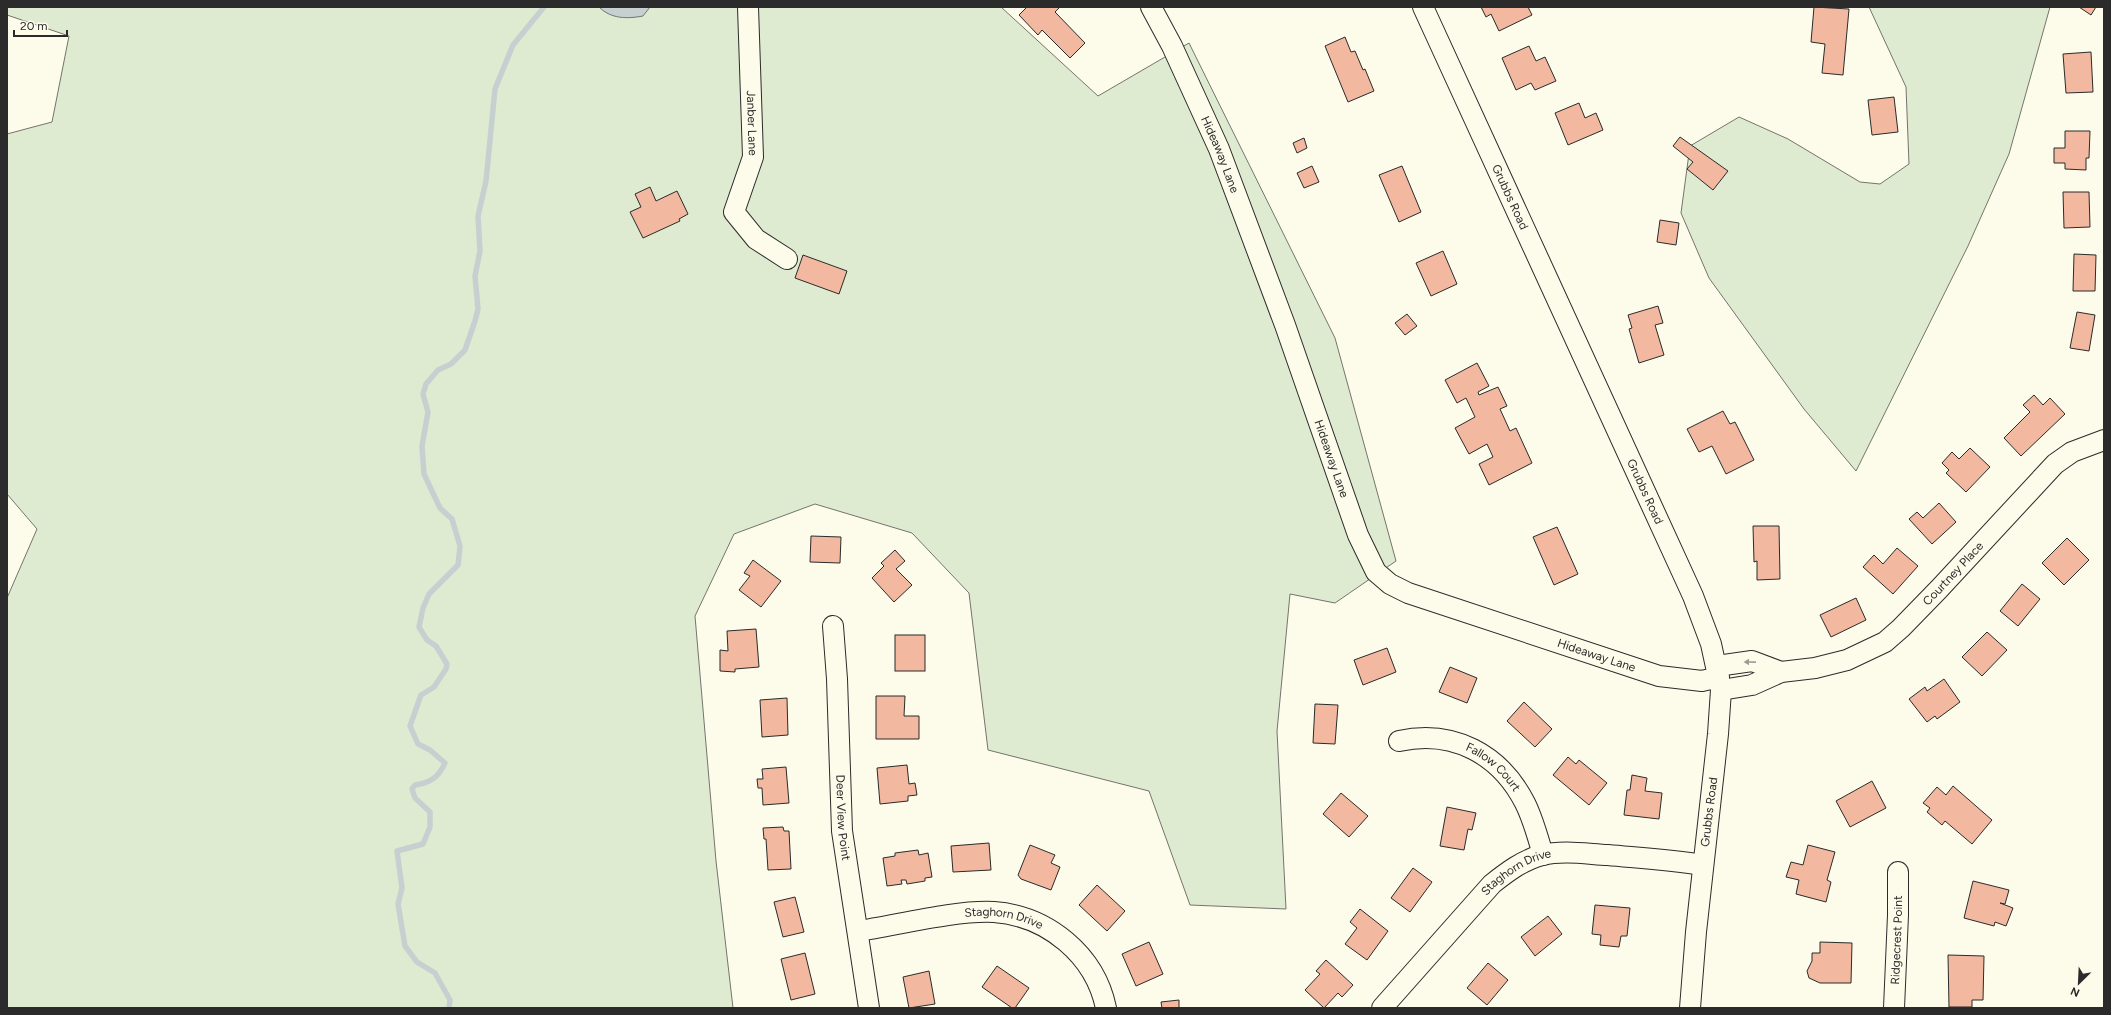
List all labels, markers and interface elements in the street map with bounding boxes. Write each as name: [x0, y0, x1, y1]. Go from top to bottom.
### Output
scale bar: [14, 12, 67, 38]
text: 20 m: [20, 19, 48, 33]
street label: Janber Lane: [744, 90, 760, 156]
street label: Hideaway Lane: [1198, 114, 1242, 195]
street label: Grubbs Road: [1489, 162, 1531, 232]
street label: Hideaway Lane: [1311, 418, 1352, 500]
street label: Grubbs Road: [1624, 457, 1666, 526]
street label: Courtney Place: [1920, 539, 1987, 608]
street label: Hideaway Lane: [1555, 636, 1638, 675]
one-way arrow: [1743, 659, 1756, 665]
street label: Fallow Court: [1464, 740, 1524, 794]
street label: Deer View Point: [833, 774, 853, 862]
street label: Grubbs Road: [1698, 776, 1720, 848]
street label: Staghorn Drive: [1478, 846, 1553, 898]
street label: Ridgecrest Point: [1888, 895, 1905, 985]
street label: Staghorn Drive: [964, 905, 1046, 932]
north arrow: [2059, 963, 2099, 1003]
text: N: [2069, 984, 2082, 999]

